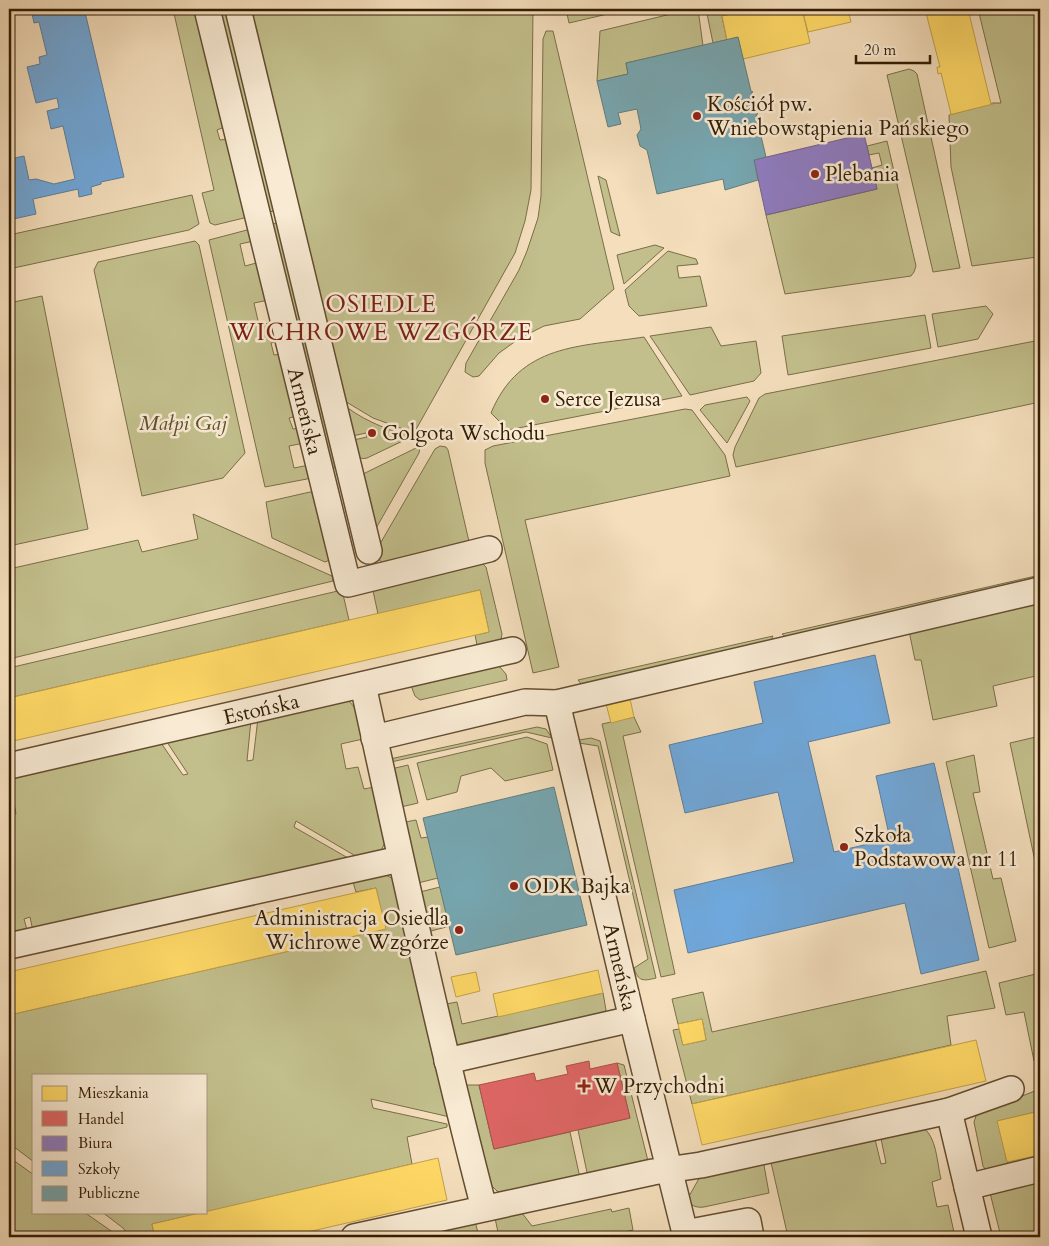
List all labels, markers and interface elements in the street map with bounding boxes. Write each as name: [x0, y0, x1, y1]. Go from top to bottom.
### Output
scale bar: [856, 32, 930, 64]
text: 20 m: [864, 40, 896, 60]
place label: Kościół pw. Wniebowstąpienia Pańskiego: [706, 90, 969, 143]
marker: Kościół pw. Wniebowstąpienia Pańskiego: [691, 110, 703, 122]
place label: Plebania: [825, 160, 900, 189]
marker: Plebania: [809, 168, 821, 180]
district label: OSIEDLE WICHROWE WZGÓRZE: [228, 288, 533, 349]
street label: Armeńska: [280, 364, 329, 458]
place label: Serce Jezusa: [555, 385, 661, 414]
marker: Serce Jezusa: [539, 393, 551, 405]
park label: Małpi Gaj: [139, 409, 228, 438]
place label: Golgota Wschodu: [382, 419, 545, 448]
marker: Golgota Wschodu: [366, 427, 378, 439]
street label: Estońska: [220, 687, 302, 732]
place label: Szkoła Podstawowa nr 11: [854, 821, 1018, 874]
marker: Szkoła Podstawowa nr 11: [838, 841, 850, 853]
place label: ODK Bajka: [524, 872, 630, 901]
marker: ODK Bajka: [508, 880, 520, 892]
place label: Administracja Osiedla Wichrowe Wzgórze: [255, 904, 449, 957]
street label: Armeńska: [595, 920, 644, 1014]
marker: Administracja Osiedla Wichrowe Wzgórze: [453, 924, 465, 936]
place label: W Przychodni: [593, 1072, 725, 1101]
legend: [32, 1074, 208, 1214]
marker: W Przychodni: [578, 1080, 590, 1092]
text: Mieszkania: [78, 1083, 149, 1103]
text: Handel: [78, 1109, 124, 1129]
text: Biura: [78, 1133, 113, 1153]
text: Szkoły: [78, 1159, 121, 1179]
text: Publiczne: [78, 1183, 140, 1203]

